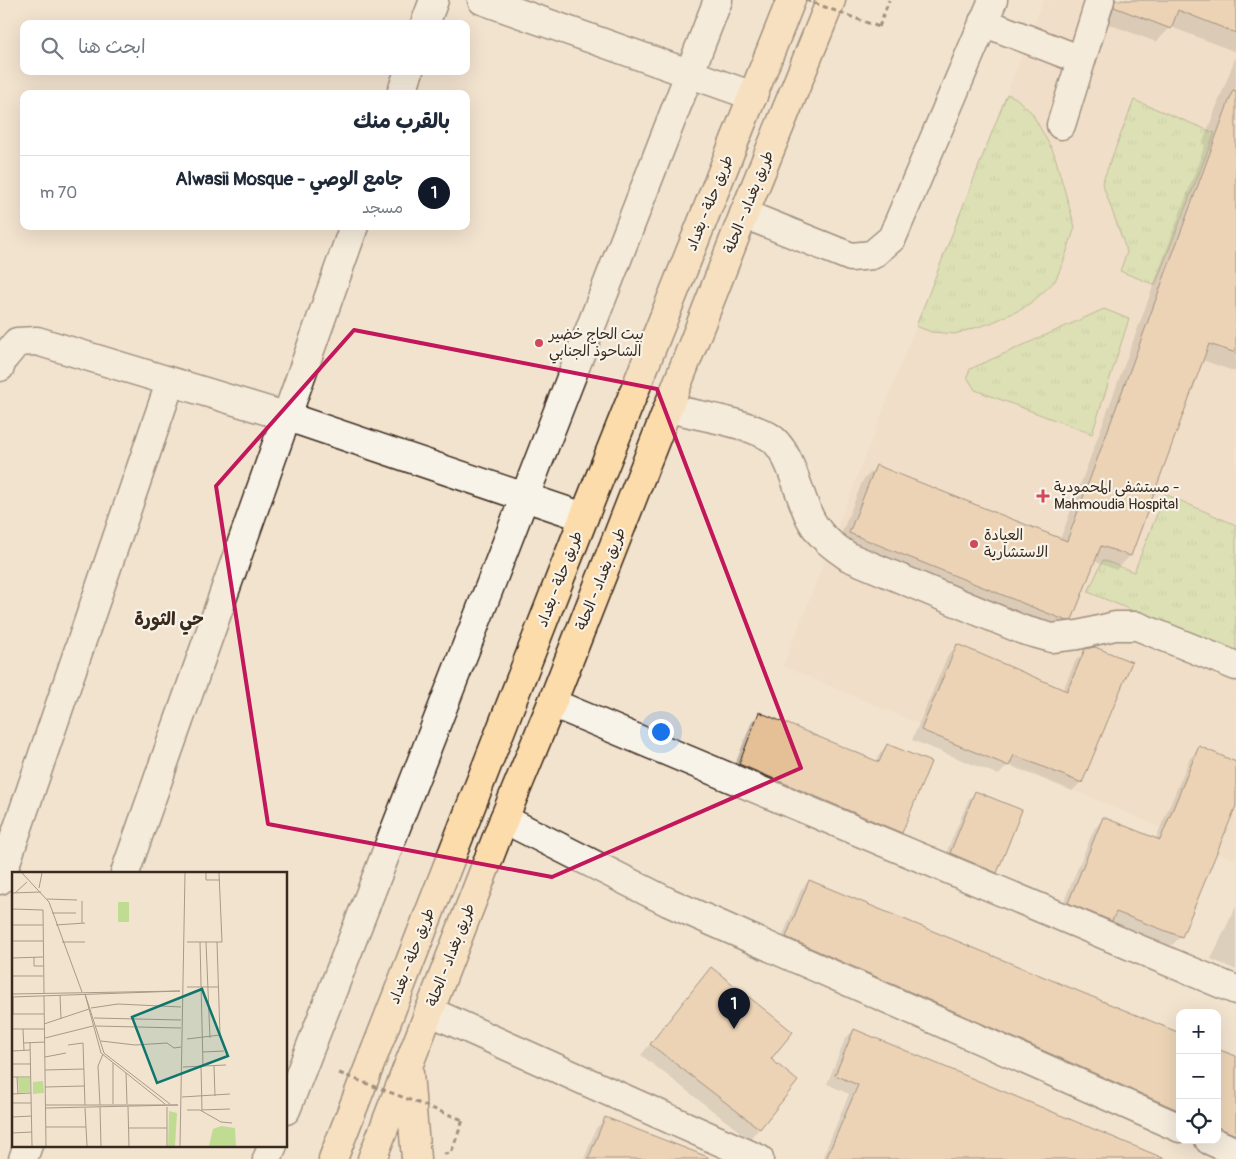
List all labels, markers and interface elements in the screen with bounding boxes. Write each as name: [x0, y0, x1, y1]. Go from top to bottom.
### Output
search box: [20, 20, 470, 75]
icon: search: [38, 34, 66, 62]
text: ابحث هنا: [78, 35, 146, 59]
text: بالقرب منك: [353, 108, 450, 135]
street label: طريق بغداد - الحلة: [720, 148, 778, 256]
street label: طريق حلة - بغداد: [682, 152, 738, 254]
text: جامع الوصي - Alwasii Mosque: [175, 167, 403, 191]
text: 70 m: [40, 183, 77, 203]
text: 1: [431, 183, 437, 203]
text: مسجد: [362, 198, 403, 218]
place label: بيت الحاج خضير الشاحوذ الجنابي: [547, 325, 644, 364]
marker: بيت الحاج خضير الشاحوذ الجنابي: [533, 337, 545, 349]
place label: مستشفى المحمودية - Mahmoudia Hospital: [1054, 478, 1179, 514]
marker: مستشفى المحمودية - Mahmoudia Hospital: [1036, 489, 1050, 503]
street label: طريق بغداد - الحلة: [572, 525, 630, 633]
place label: العيادة الاستشارية: [984, 526, 1048, 562]
street label: طريق حلة - بغداد: [533, 528, 587, 630]
marker: العيادة الاستشارية: [968, 538, 980, 550]
district label: حي الثورة: [134, 608, 204, 635]
your location: [648, 719, 674, 745]
inset map: [12, 872, 288, 1146]
street label: طريق بغداد - الحلة: [423, 901, 479, 1009]
street label: طريق حلة - بغداد: [385, 905, 439, 1007]
pin: 1: [718, 988, 750, 1029]
map controls: [1176, 1009, 1221, 1144]
button: +: [1176, 1009, 1221, 1054]
button: −: [1176, 1054, 1221, 1099]
button: locate: [1176, 1099, 1221, 1144]

